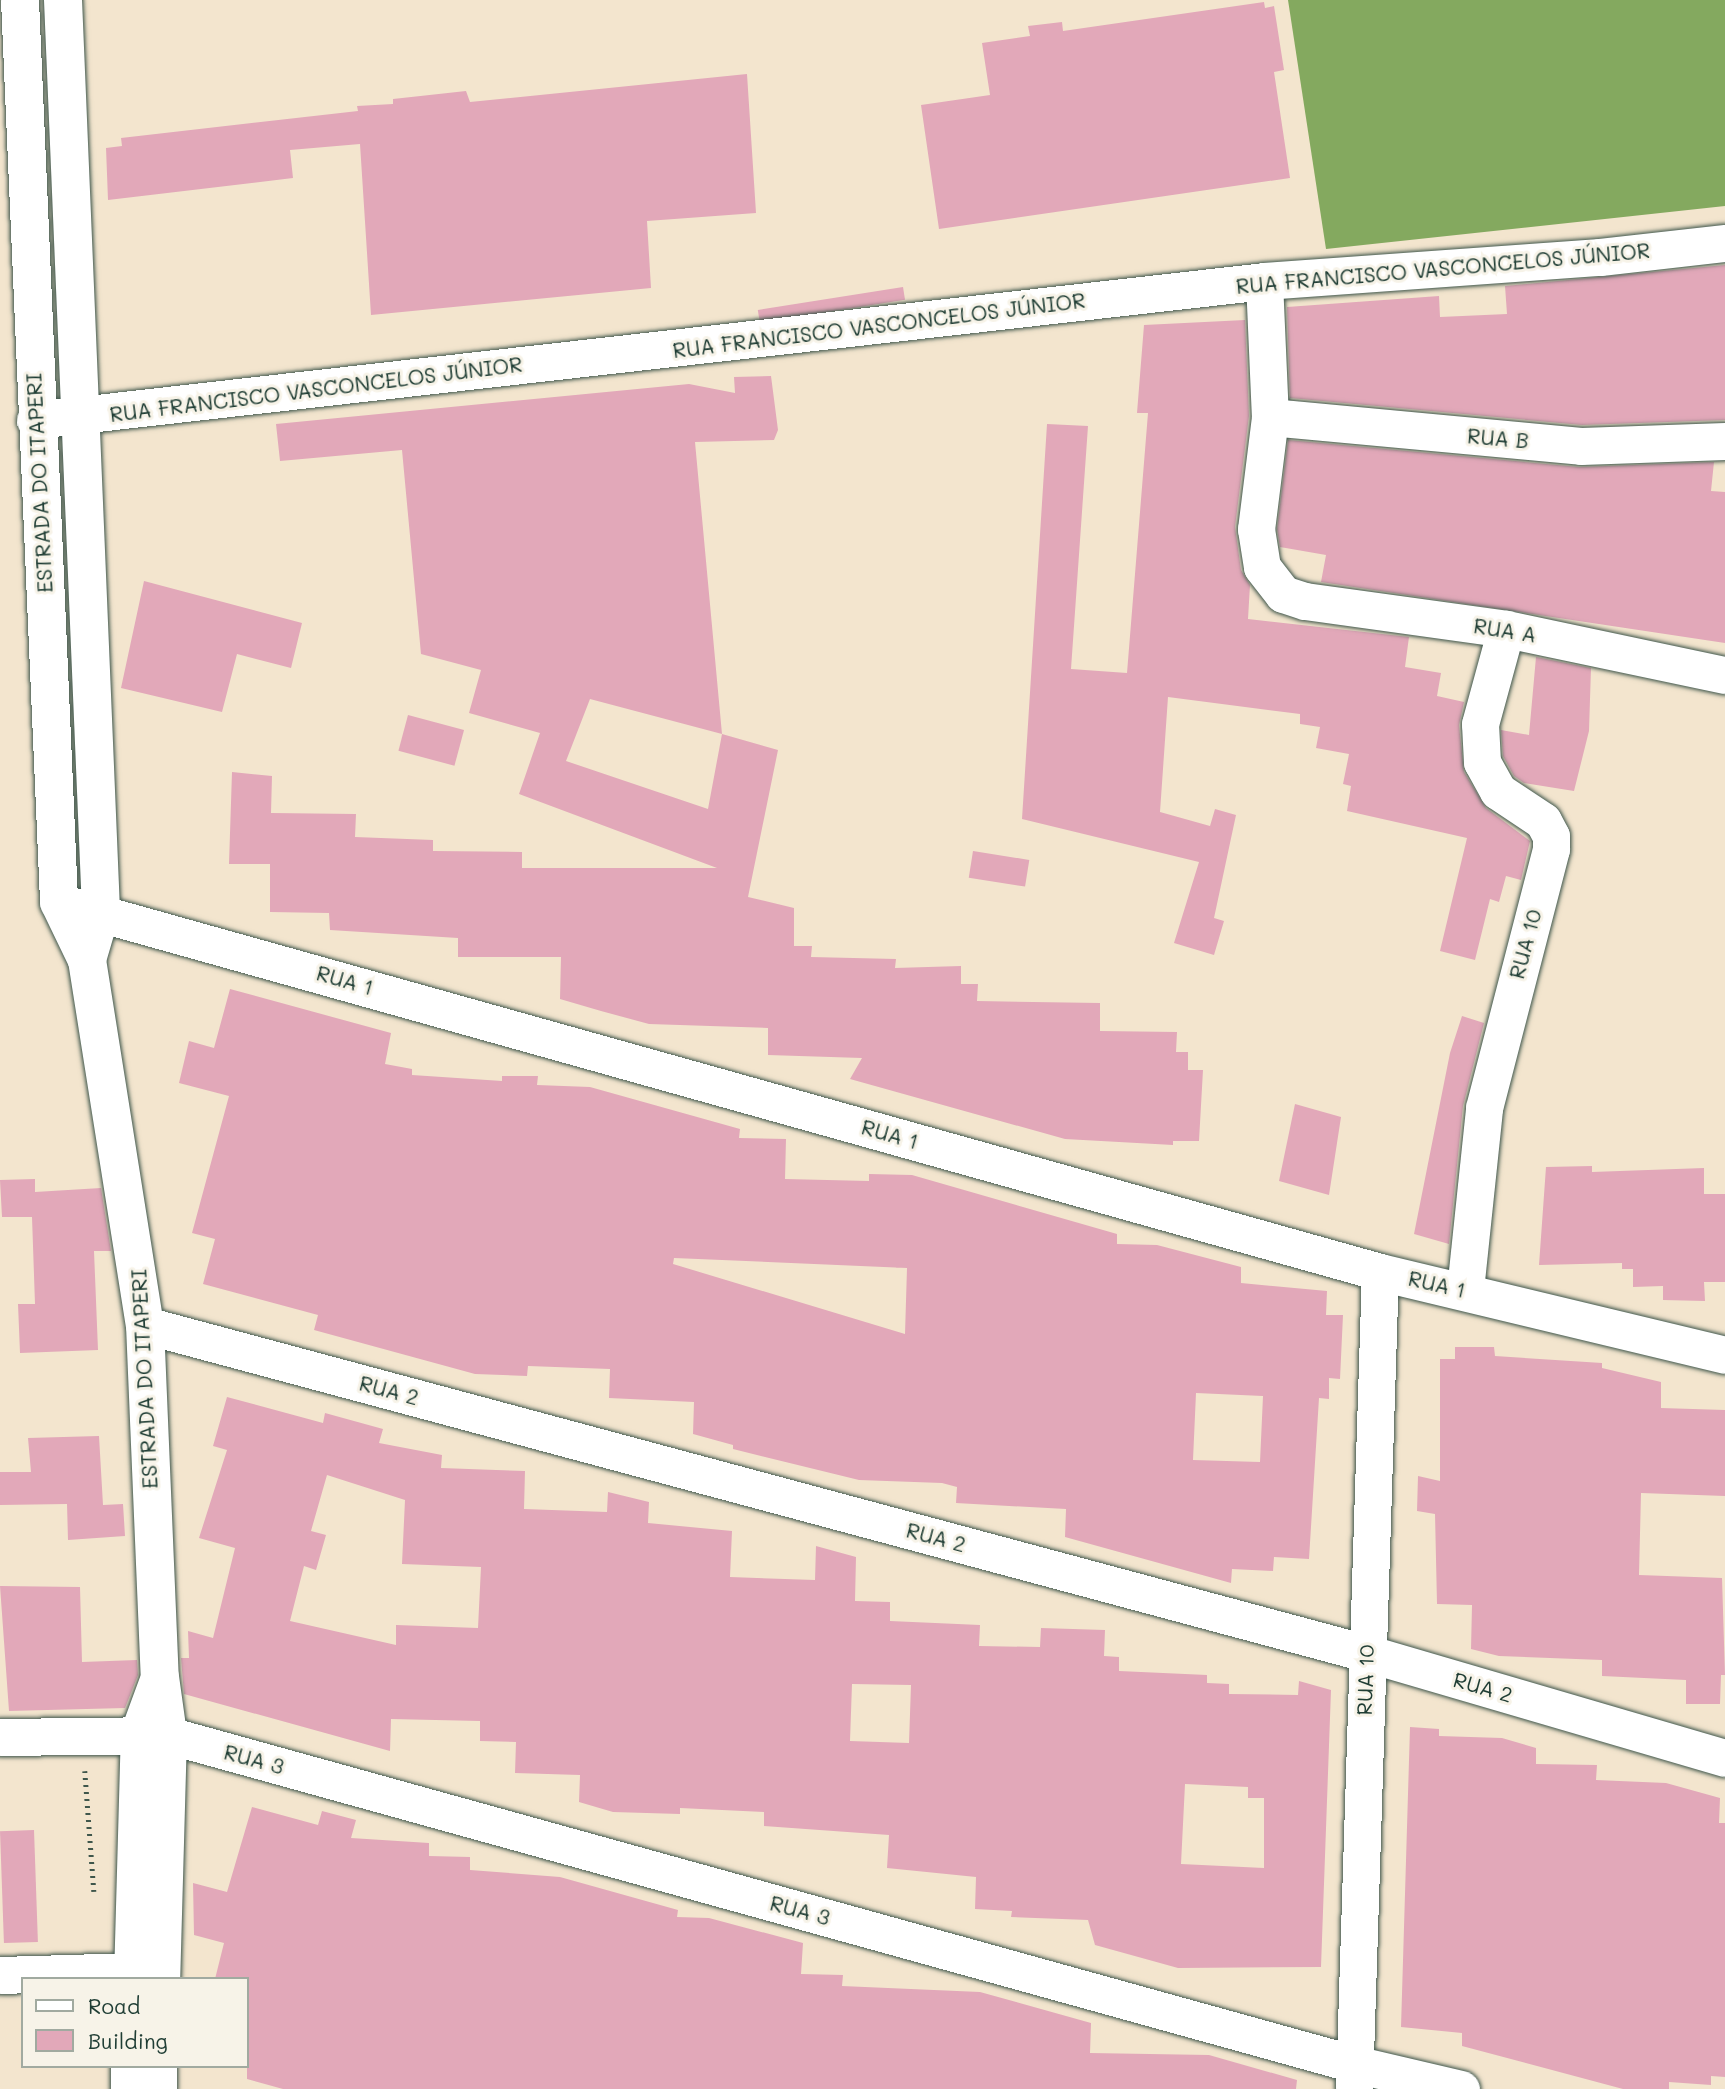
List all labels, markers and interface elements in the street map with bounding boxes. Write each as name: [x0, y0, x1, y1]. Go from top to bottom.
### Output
street label: RUA FRANCISCO VASCONCELOS JÚNIOR: [1235, 237, 1651, 299]
street label: RUA FRANCISCO VASCONCELOS JÚNIOR: [671, 287, 1087, 363]
street label: RUA FRANCISCO VASCONCELOS JÚNIOR: [108, 351, 524, 427]
street label: ESTRADA DO ITAPERI: [21, 373, 57, 593]
street label: RUA B: [1466, 423, 1530, 453]
street label: RUA A: [1472, 613, 1538, 647]
street label: RUA 10: [1504, 906, 1546, 982]
street label: RUA 1: [314, 960, 376, 1000]
street label: RUA 1: [859, 1114, 921, 1154]
street label: RUA 1: [1406, 1265, 1468, 1303]
street label: ESTRADA DO ITAPERI: [126, 1269, 162, 1489]
street label: RUA 2: [357, 1370, 421, 1410]
street label: RUA 2: [904, 1517, 968, 1557]
street label: RUA 10: [1351, 1644, 1379, 1716]
street label: RUA 2: [1450, 1667, 1516, 1707]
street label: RUA 3: [221, 1739, 287, 1779]
street label: RUA 3: [767, 1890, 833, 1930]
legend: [21, 1977, 248, 2068]
text: Road: [88, 1992, 140, 2019]
text: Building: [88, 2027, 168, 2054]

